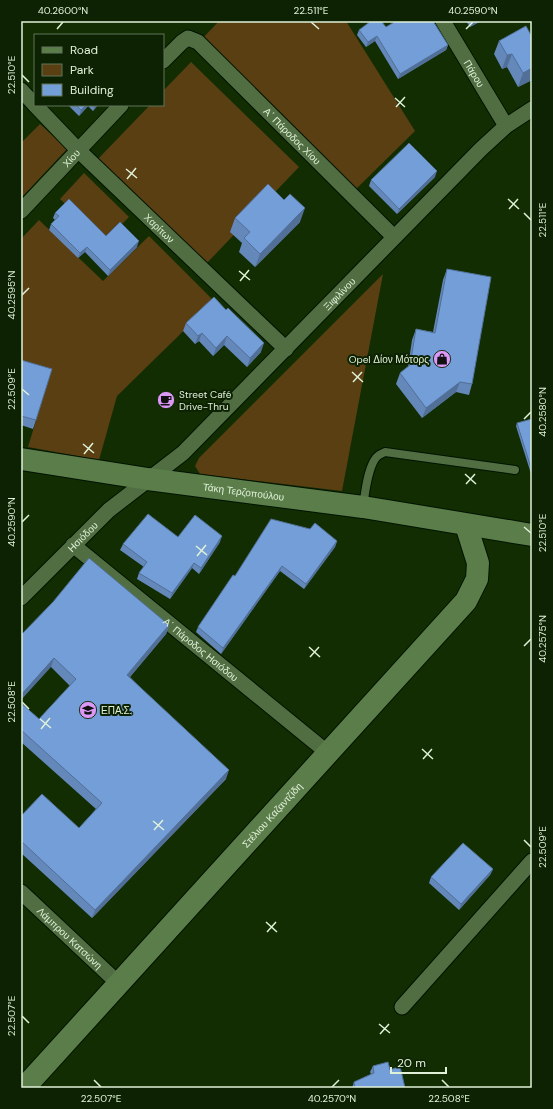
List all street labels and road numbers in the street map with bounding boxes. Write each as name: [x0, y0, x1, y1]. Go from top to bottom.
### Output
street label: Πάρου: [461, 57, 487, 90]
street label: Α΄ Πάροδος Χίου: [261, 105, 323, 168]
street label: Χίου: [60, 147, 83, 170]
street label: Χαρίτων: [141, 211, 177, 246]
street label: Ξιφιλίνου: [321, 275, 358, 313]
street label: Τάκη Τερζοπούλου: [202, 480, 285, 504]
street label: Ησιόδου: [65, 519, 101, 555]
street label: Α΄ Πάροδος Ησιόδου: [160, 615, 241, 684]
street label: Στέλιου Καζαντζίδη: [239, 780, 305, 850]
street label: Λάμπρου Κατσώνη: [34, 904, 105, 972]

